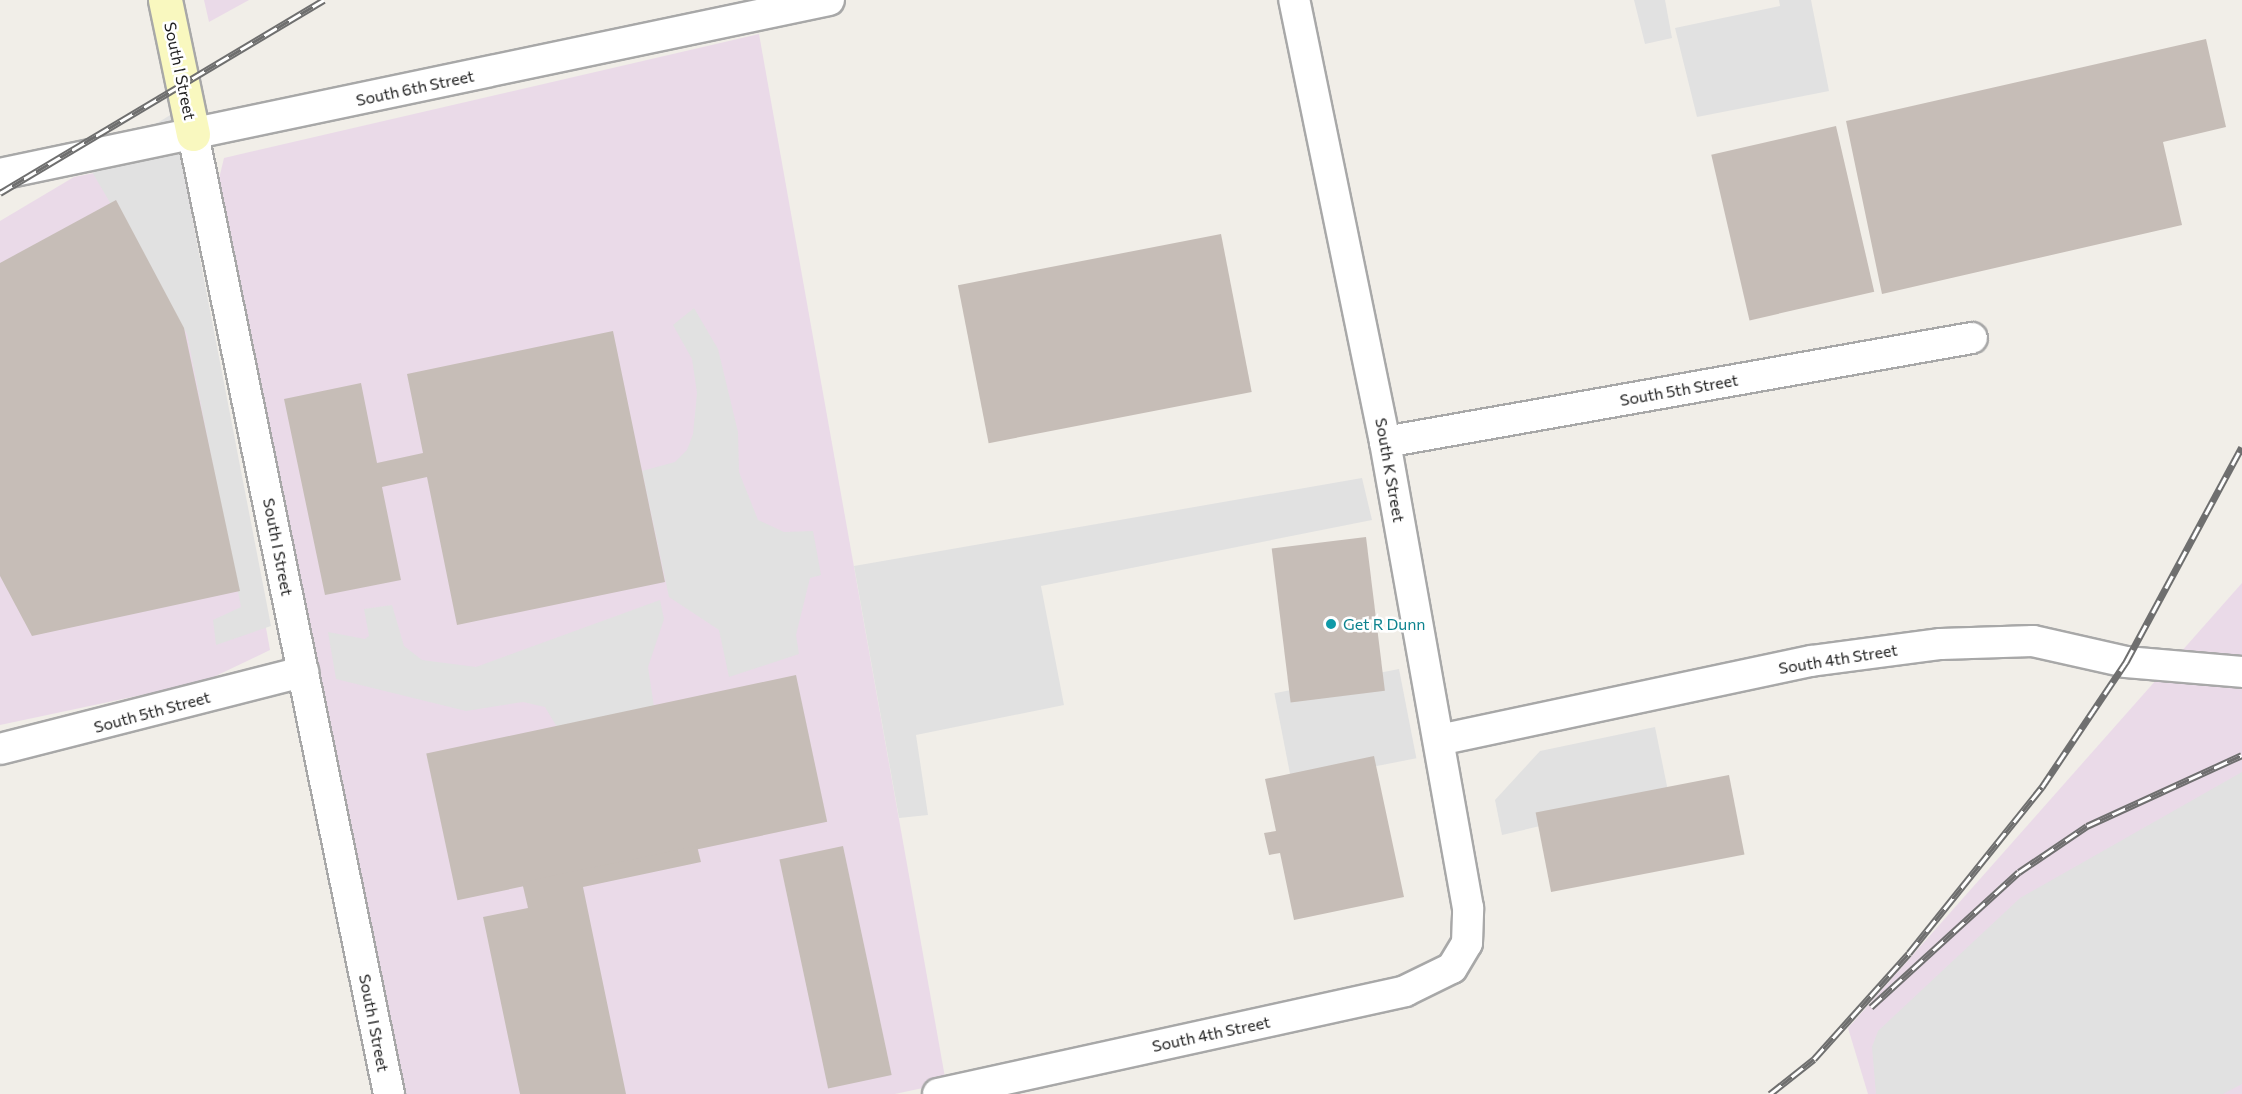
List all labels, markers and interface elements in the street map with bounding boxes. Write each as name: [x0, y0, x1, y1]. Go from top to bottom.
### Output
street label: South I Street: [160, 20, 200, 122]
street label: South 6th Street: [354, 66, 476, 110]
street label: South 5th Street: [1618, 370, 1740, 410]
street label: South K Street: [1371, 416, 1409, 524]
street label: South I Street: [259, 496, 297, 598]
place label: Get R Dunn: [1343, 614, 1426, 634]
marker: Get R Dunn: [1324, 617, 1338, 631]
street label: South 4th Street: [1777, 640, 1899, 678]
street label: South 5th Street: [92, 687, 212, 737]
street label: South I Street: [355, 972, 393, 1074]
street label: South 4th Street: [1150, 1012, 1272, 1056]

